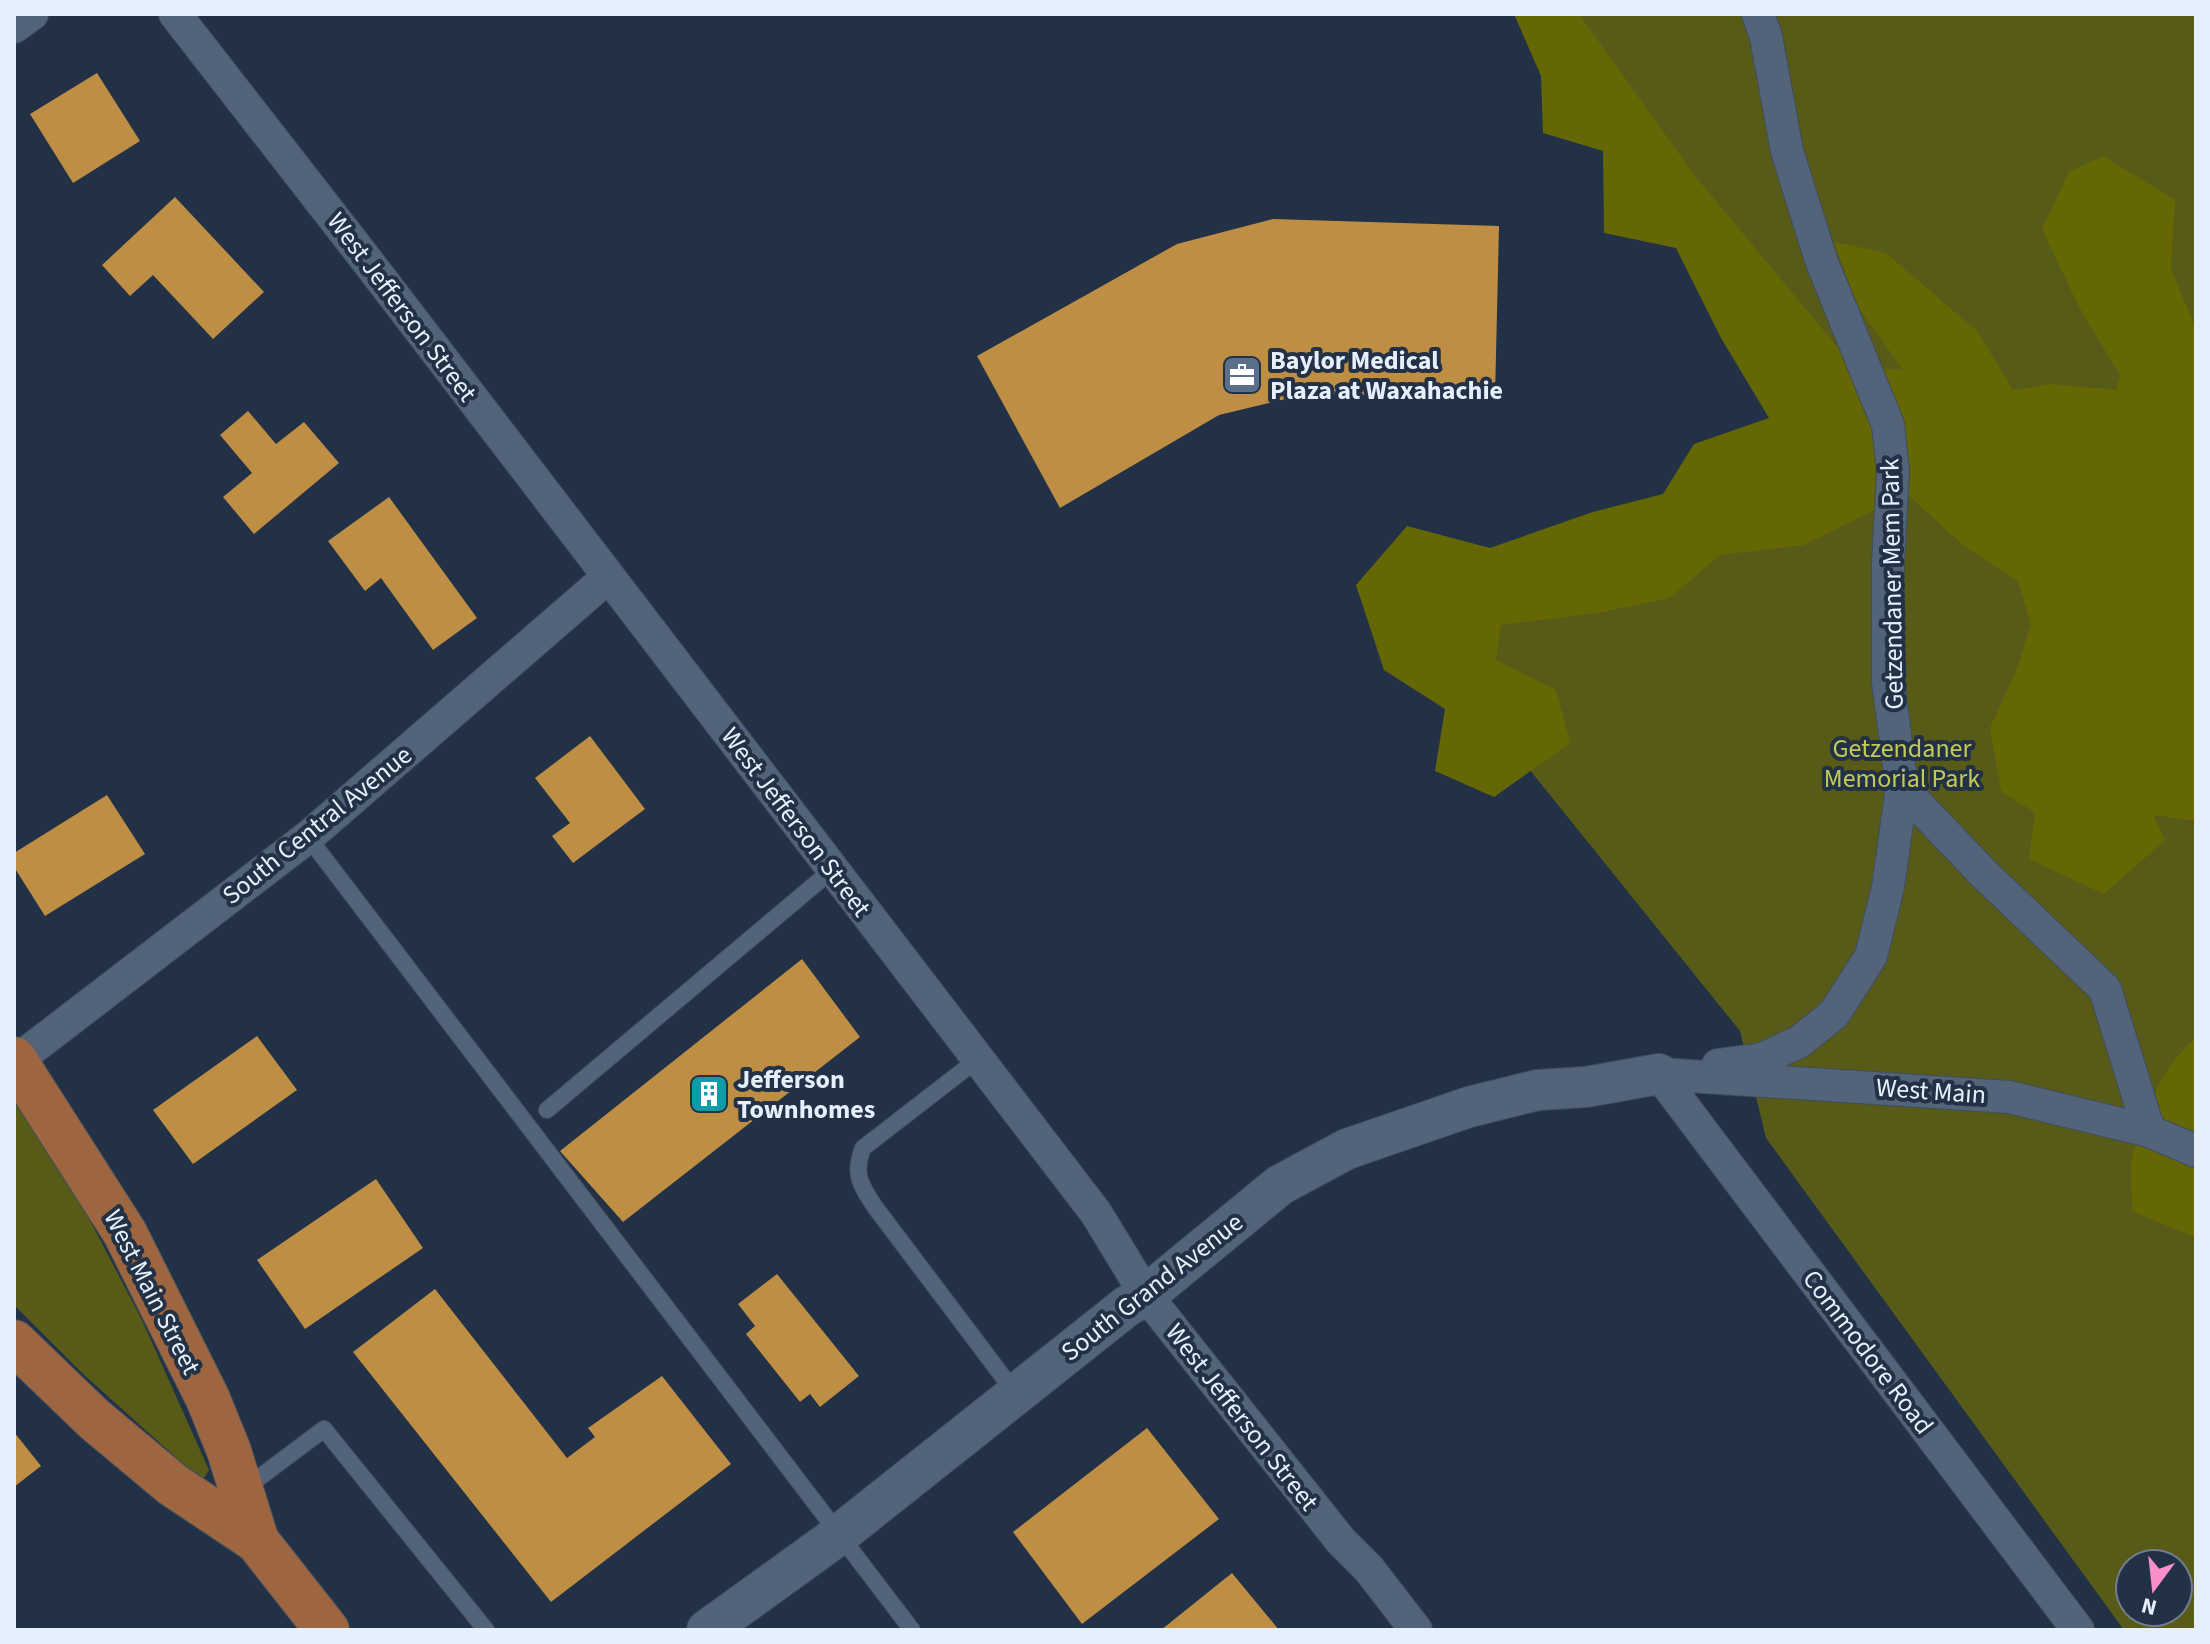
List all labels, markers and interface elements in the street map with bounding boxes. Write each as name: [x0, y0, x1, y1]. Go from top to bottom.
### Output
street label: West Jefferson Street: [318, 204, 486, 410]
place label: Baylor Medical Plaza at Waxahachie: [1270, 342, 1503, 409]
office icon: Baylor Medical Plaza at Waxahachie: [1221, 354, 1263, 396]
street label: Getzendaner Mem Park: [1871, 458, 1913, 710]
street label: West Jefferson Street: [712, 719, 880, 925]
park label: Getzendaner Memorial Park: [1824, 730, 1980, 797]
street label: South Central Avenue: [214, 737, 420, 913]
place label: Jefferson Townhomes: [737, 1061, 875, 1128]
street label: West Main: [1875, 1069, 1987, 1113]
building icon: Jefferson Townhomes: [688, 1073, 730, 1115]
street label: West Main Street: [95, 1203, 210, 1381]
street label: South Grand Avenue: [1053, 1204, 1251, 1370]
street label: Commodore Road: [1794, 1262, 1942, 1442]
street label: West Jefferson Street: [1157, 1315, 1327, 1519]
north arrow: [2114, 1548, 2194, 1628]
text: N: [2138, 1589, 2160, 1624]

